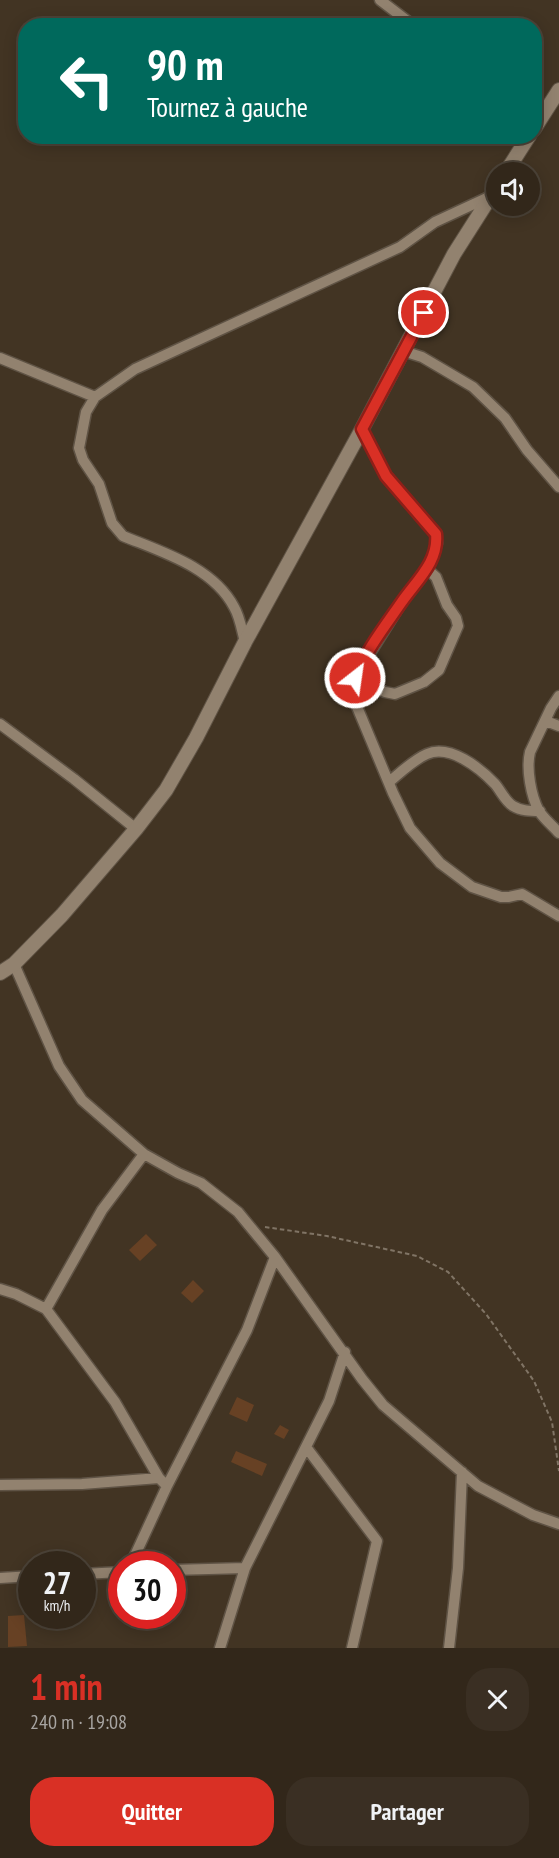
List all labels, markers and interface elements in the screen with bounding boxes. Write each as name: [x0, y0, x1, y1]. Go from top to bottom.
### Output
text: 90 m: [147, 37, 224, 92]
icon: left: [48, 42, 126, 120]
text: Tournez à gauche: [147, 90, 308, 124]
map controls: [486, 162, 540, 216]
button: sound: [486, 162, 540, 216]
pin: [398, 287, 449, 338]
icon: arrive: [407, 296, 440, 329]
position arrow: [323, 646, 387, 710]
speed limit sign: 30: [108, 1551, 186, 1629]
text: 27: [43, 1563, 71, 1602]
text: km/h: [44, 1596, 70, 1615]
text: 1 min: [30, 1663, 103, 1710]
button: close: [466, 1668, 529, 1731]
text: 240 m · 19:08: [30, 1709, 127, 1735]
button: Quitter: [30, 1777, 274, 1846]
button: Partager: [286, 1777, 529, 1846]

